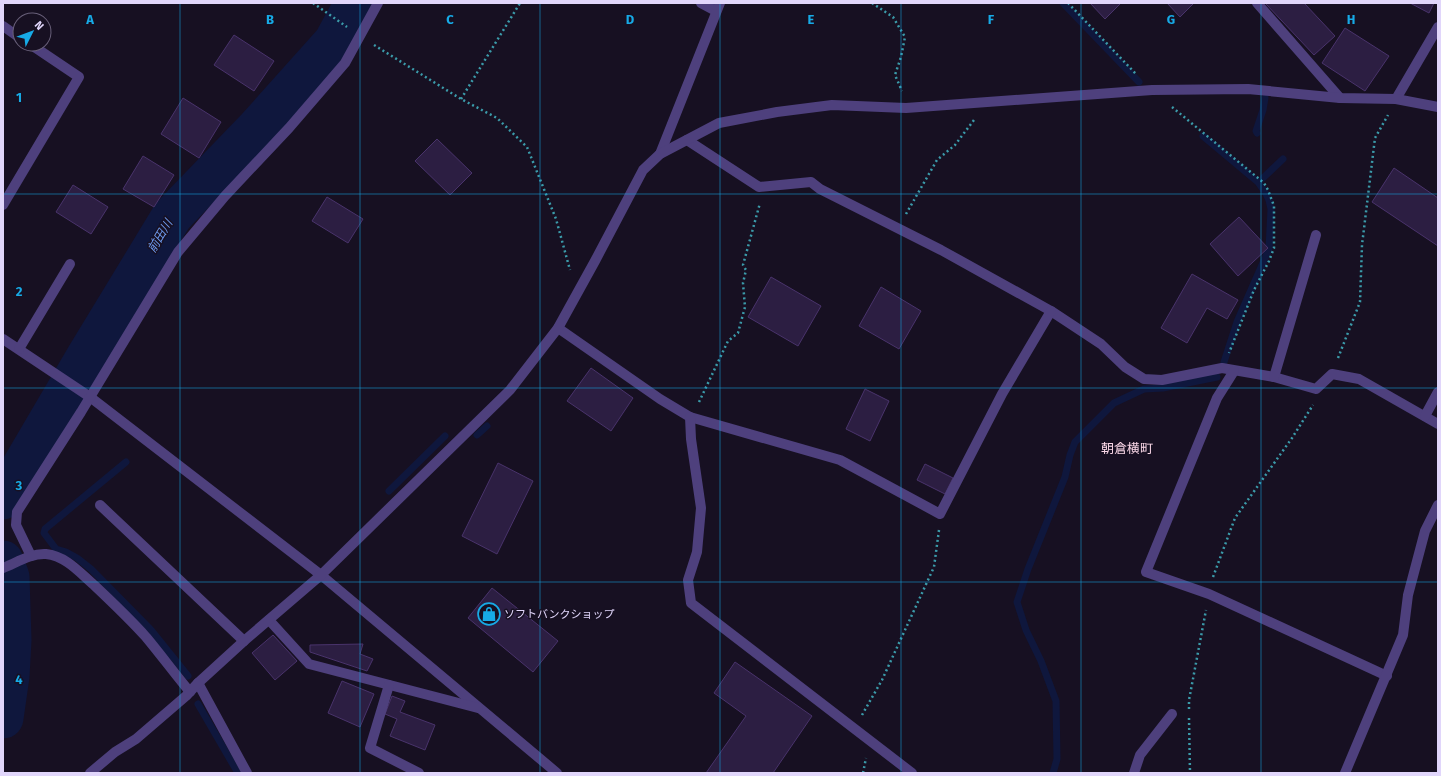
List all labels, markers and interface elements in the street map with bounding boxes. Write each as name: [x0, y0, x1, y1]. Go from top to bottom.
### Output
north arrow: [12, 12, 52, 52]
text: A: [85, 12, 94, 27]
text: B: [266, 12, 274, 27]
text: C: [446, 12, 454, 27]
text: D: [626, 12, 635, 27]
text: E: [808, 12, 815, 27]
text: F: [988, 12, 995, 27]
text: G: [1167, 12, 1175, 27]
text: H: [1347, 12, 1355, 27]
text: N: [32, 19, 46, 33]
text: 1: [16, 90, 22, 105]
water label: 前田川: [145, 215, 176, 255]
text: 2: [16, 284, 23, 299]
district label: 朝倉横町: [1101, 441, 1153, 456]
text: 3: [15, 478, 23, 493]
shop icon: ソフトバンクショップ: [476, 601, 502, 627]
place label: ソフトバンクショップ: [504, 608, 615, 621]
text: 4: [15, 672, 23, 687]

